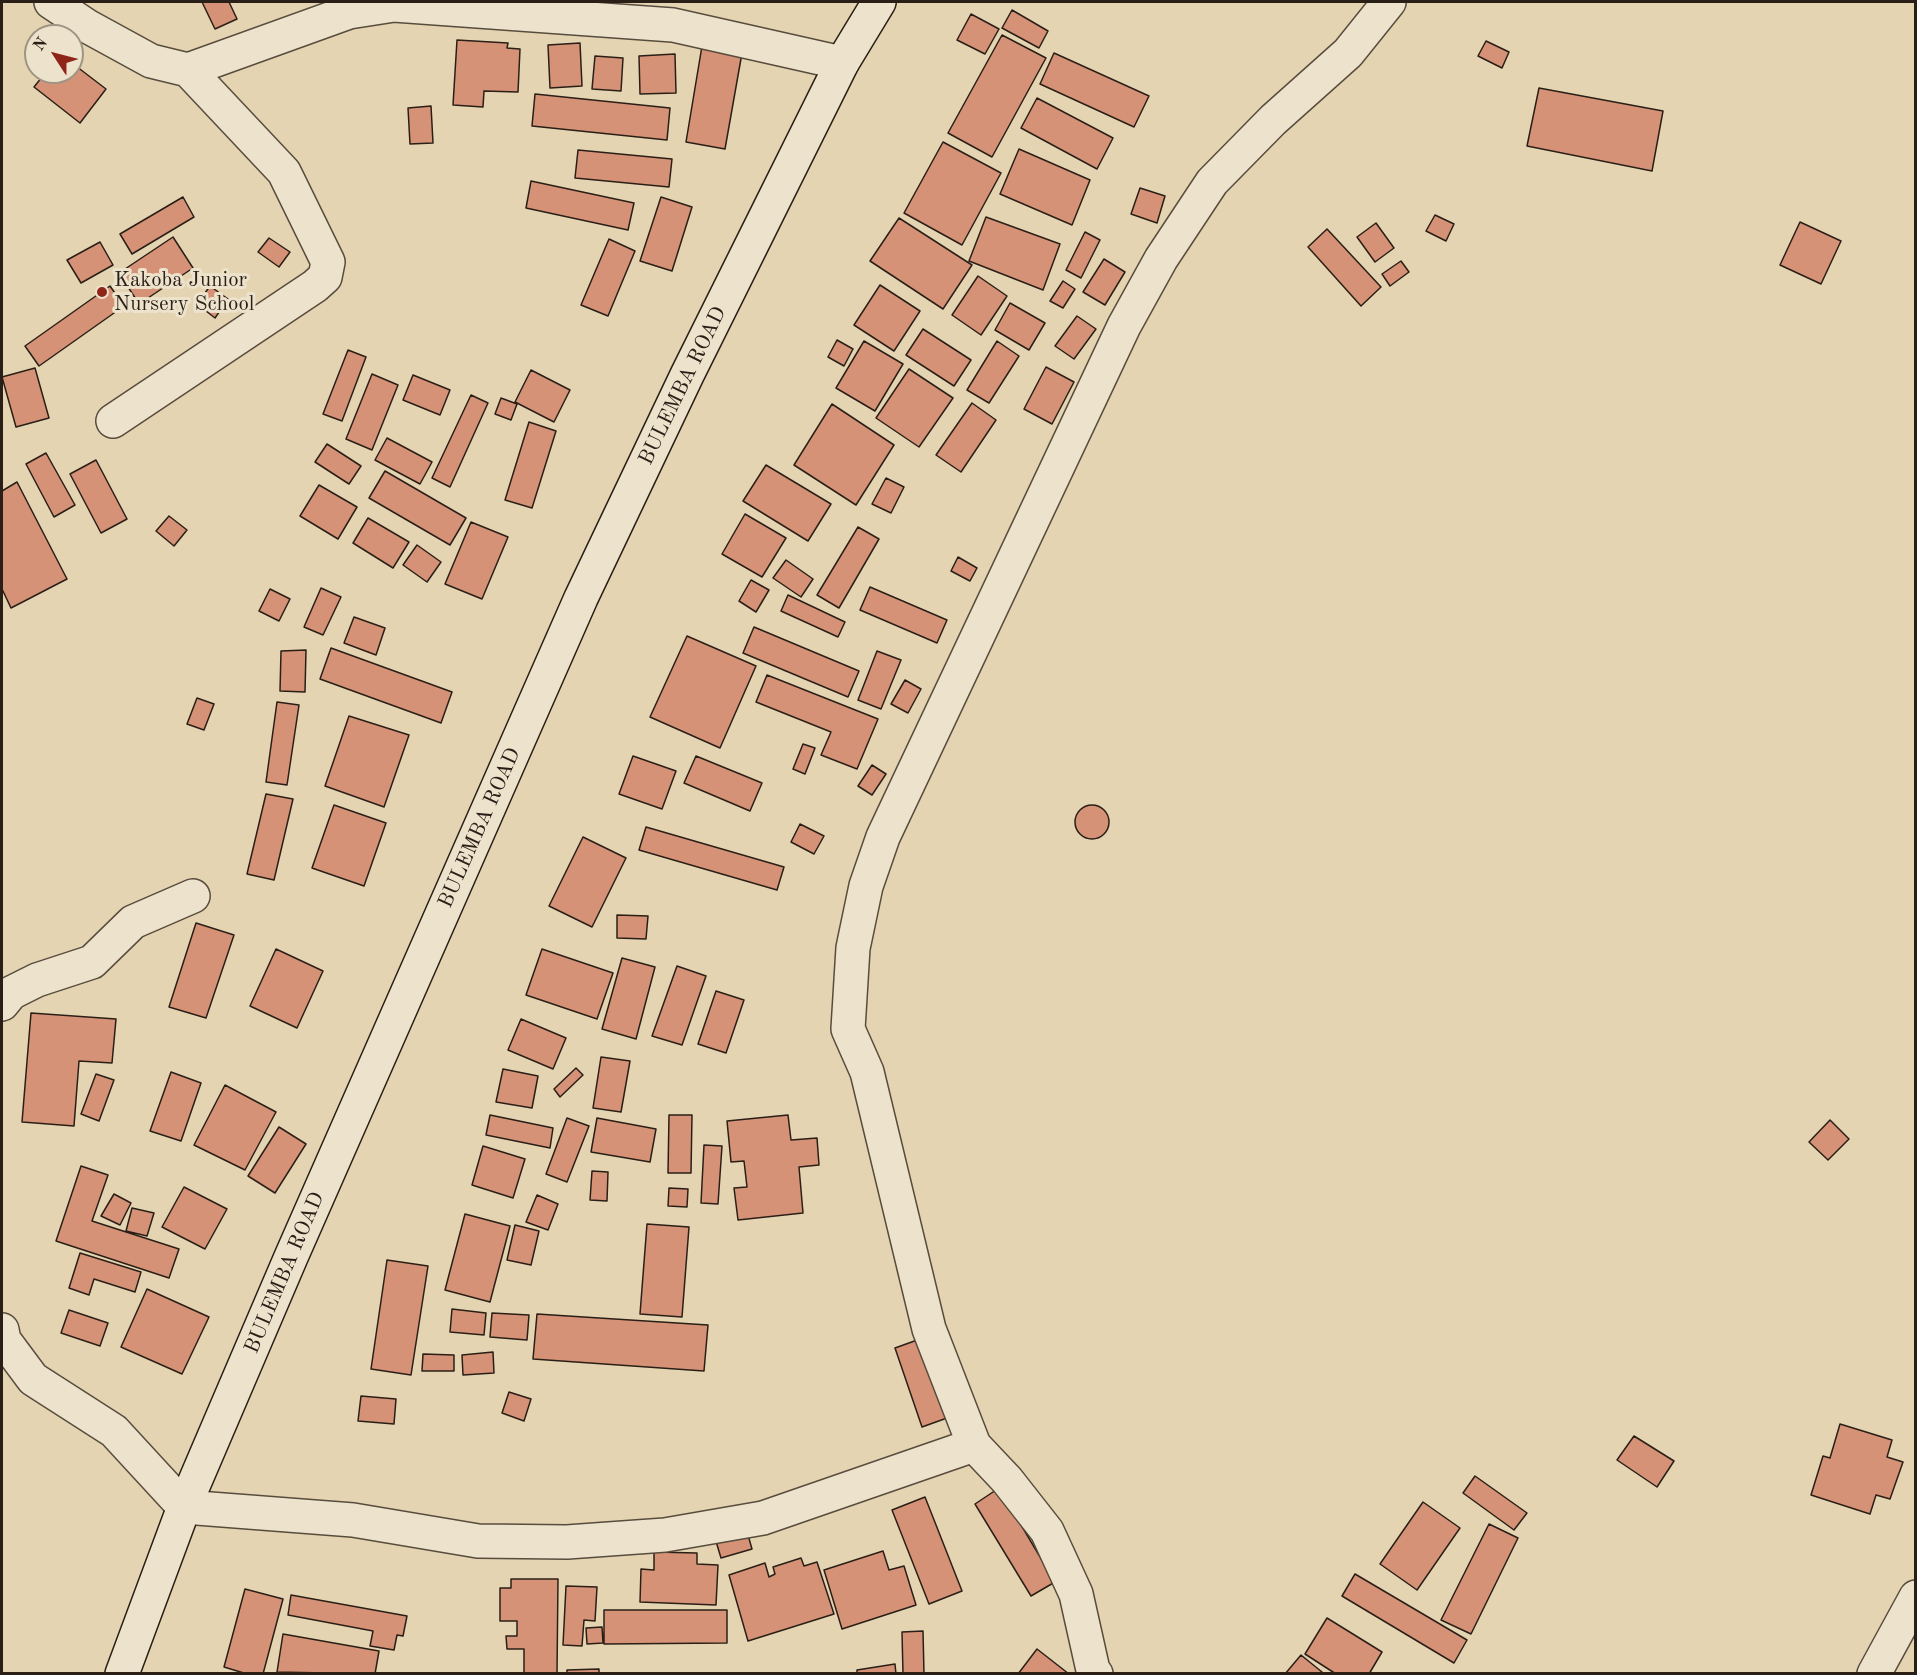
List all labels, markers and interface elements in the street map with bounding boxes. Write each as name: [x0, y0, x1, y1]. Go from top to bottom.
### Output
north arrow: [24, 24, 84, 84]
text: N: [31, 35, 51, 54]
place label: Kakoba Junior Nursery School: [114, 267, 254, 317]
marker: Kakoba Junior Nursery School: [95, 285, 109, 299]
street label: BULEMBA ROAD: [634, 303, 732, 469]
street label: BULEMBA ROAD: [433, 744, 527, 912]
street label: BULEMBA ROAD: [240, 1188, 330, 1358]

